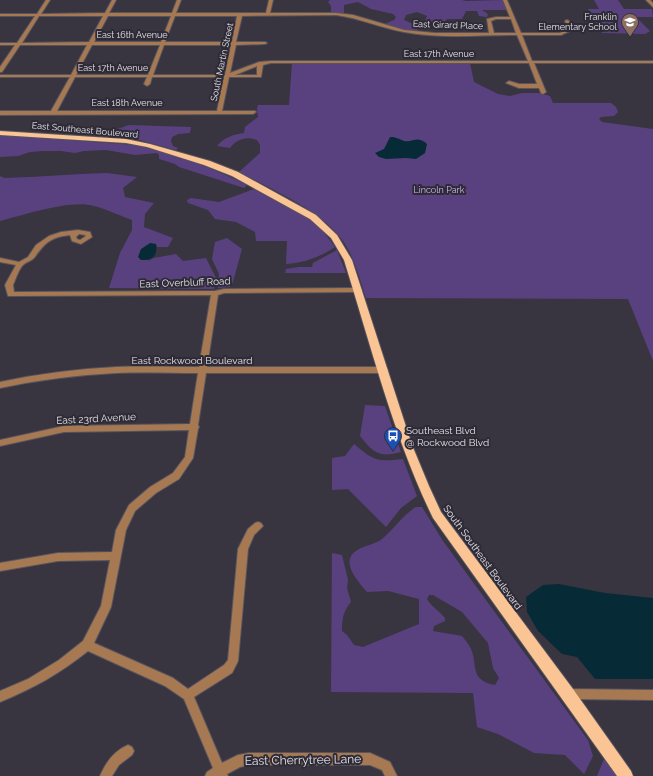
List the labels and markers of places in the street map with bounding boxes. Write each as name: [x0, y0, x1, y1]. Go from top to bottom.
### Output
place label: Franklin Elementary School: [538, 12, 618, 32]
school or university icon: Franklin Elementary School: [620, 12, 640, 37]
place label: Southeast Blvd @ Rockwood Blvd: [406, 425, 489, 448]
bus stop icon: Southeast Blvd @ Rockwood Blvd: [383, 426, 403, 451]

